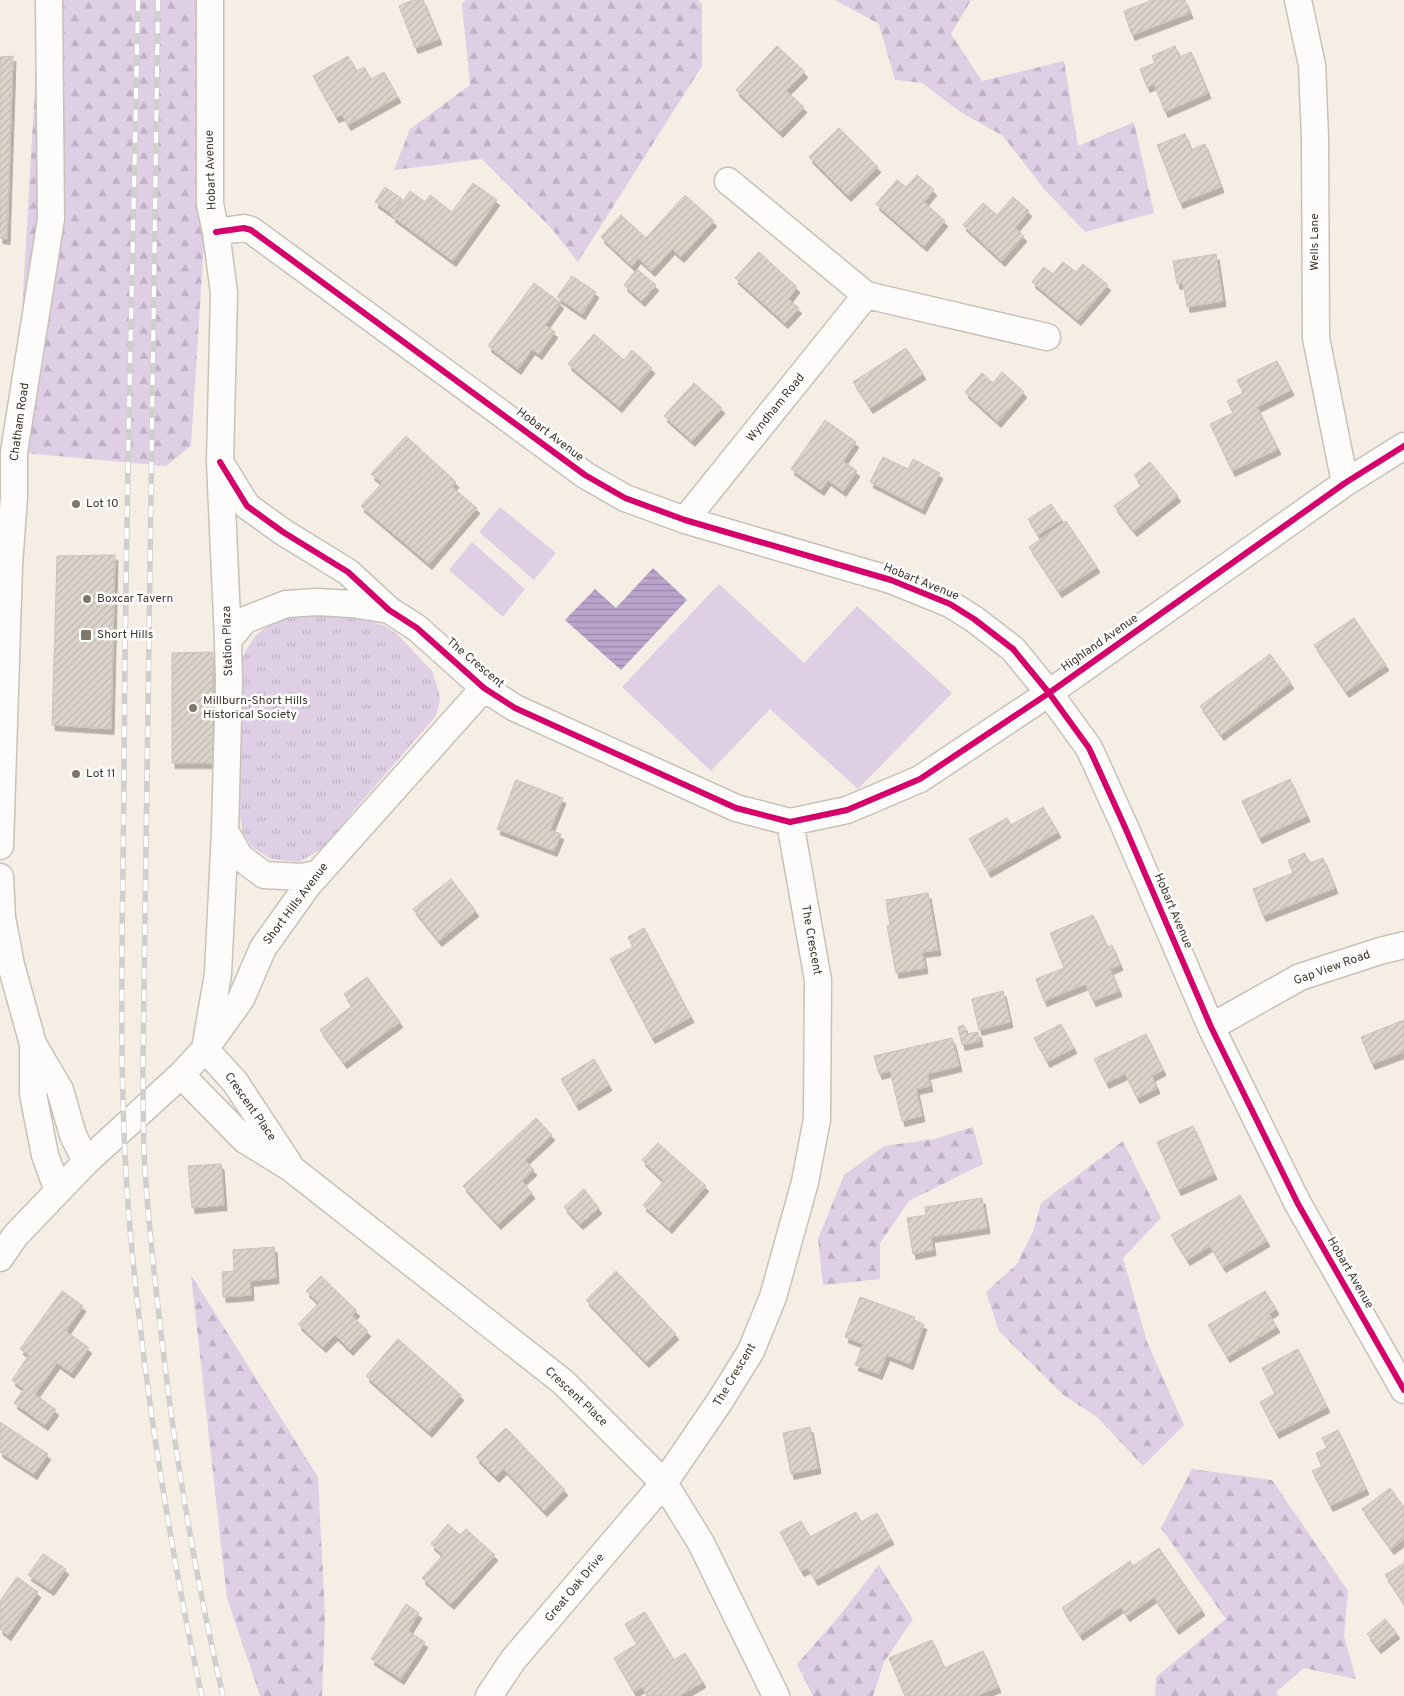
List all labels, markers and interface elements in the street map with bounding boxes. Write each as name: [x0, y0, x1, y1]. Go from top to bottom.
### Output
street label: Hobart Avenue: [202, 130, 220, 210]
street label: Wells Lane: [1307, 213, 1323, 271]
street label: Wyndham Road: [743, 370, 809, 446]
street label: Chatham Road: [7, 382, 33, 462]
street label: Hobart Avenue: [513, 404, 587, 466]
place label: Lot 10: [86, 496, 119, 512]
marker: Lot 10: [70, 498, 82, 510]
street label: Hobart Avenue: [881, 560, 961, 604]
place label: Boxcar Tavern: [97, 591, 173, 607]
marker: Boxcar Tavern: [81, 593, 93, 605]
street label: Station Plaza: [219, 605, 237, 677]
street label: Highland Avenue: [1058, 610, 1142, 676]
place label: Short Hills: [97, 627, 153, 643]
marker: Short Hills: [79, 628, 93, 642]
street label: The Crescent: [443, 634, 507, 692]
place label: Millburn-Short Hills Historical Society: [203, 693, 308, 723]
marker: Millburn-Short Hills Historical Society: [187, 702, 199, 714]
place label: Lot 11: [86, 766, 116, 782]
marker: Lot 11: [70, 768, 82, 780]
street label: Short Hills Avenue: [260, 860, 332, 948]
street label: Hobart Avenue: [1150, 871, 1196, 951]
street label: The Crescent: [797, 904, 825, 976]
street label: Gap View Road: [1292, 947, 1372, 989]
street label: Crescent Place: [220, 1070, 280, 1144]
street label: Hobart Avenue: [1323, 1234, 1377, 1312]
street label: The Crescent: [710, 1340, 760, 1410]
street label: Crescent Place: [541, 1364, 611, 1430]
street label: Great Oak Drive: [542, 1550, 608, 1626]

